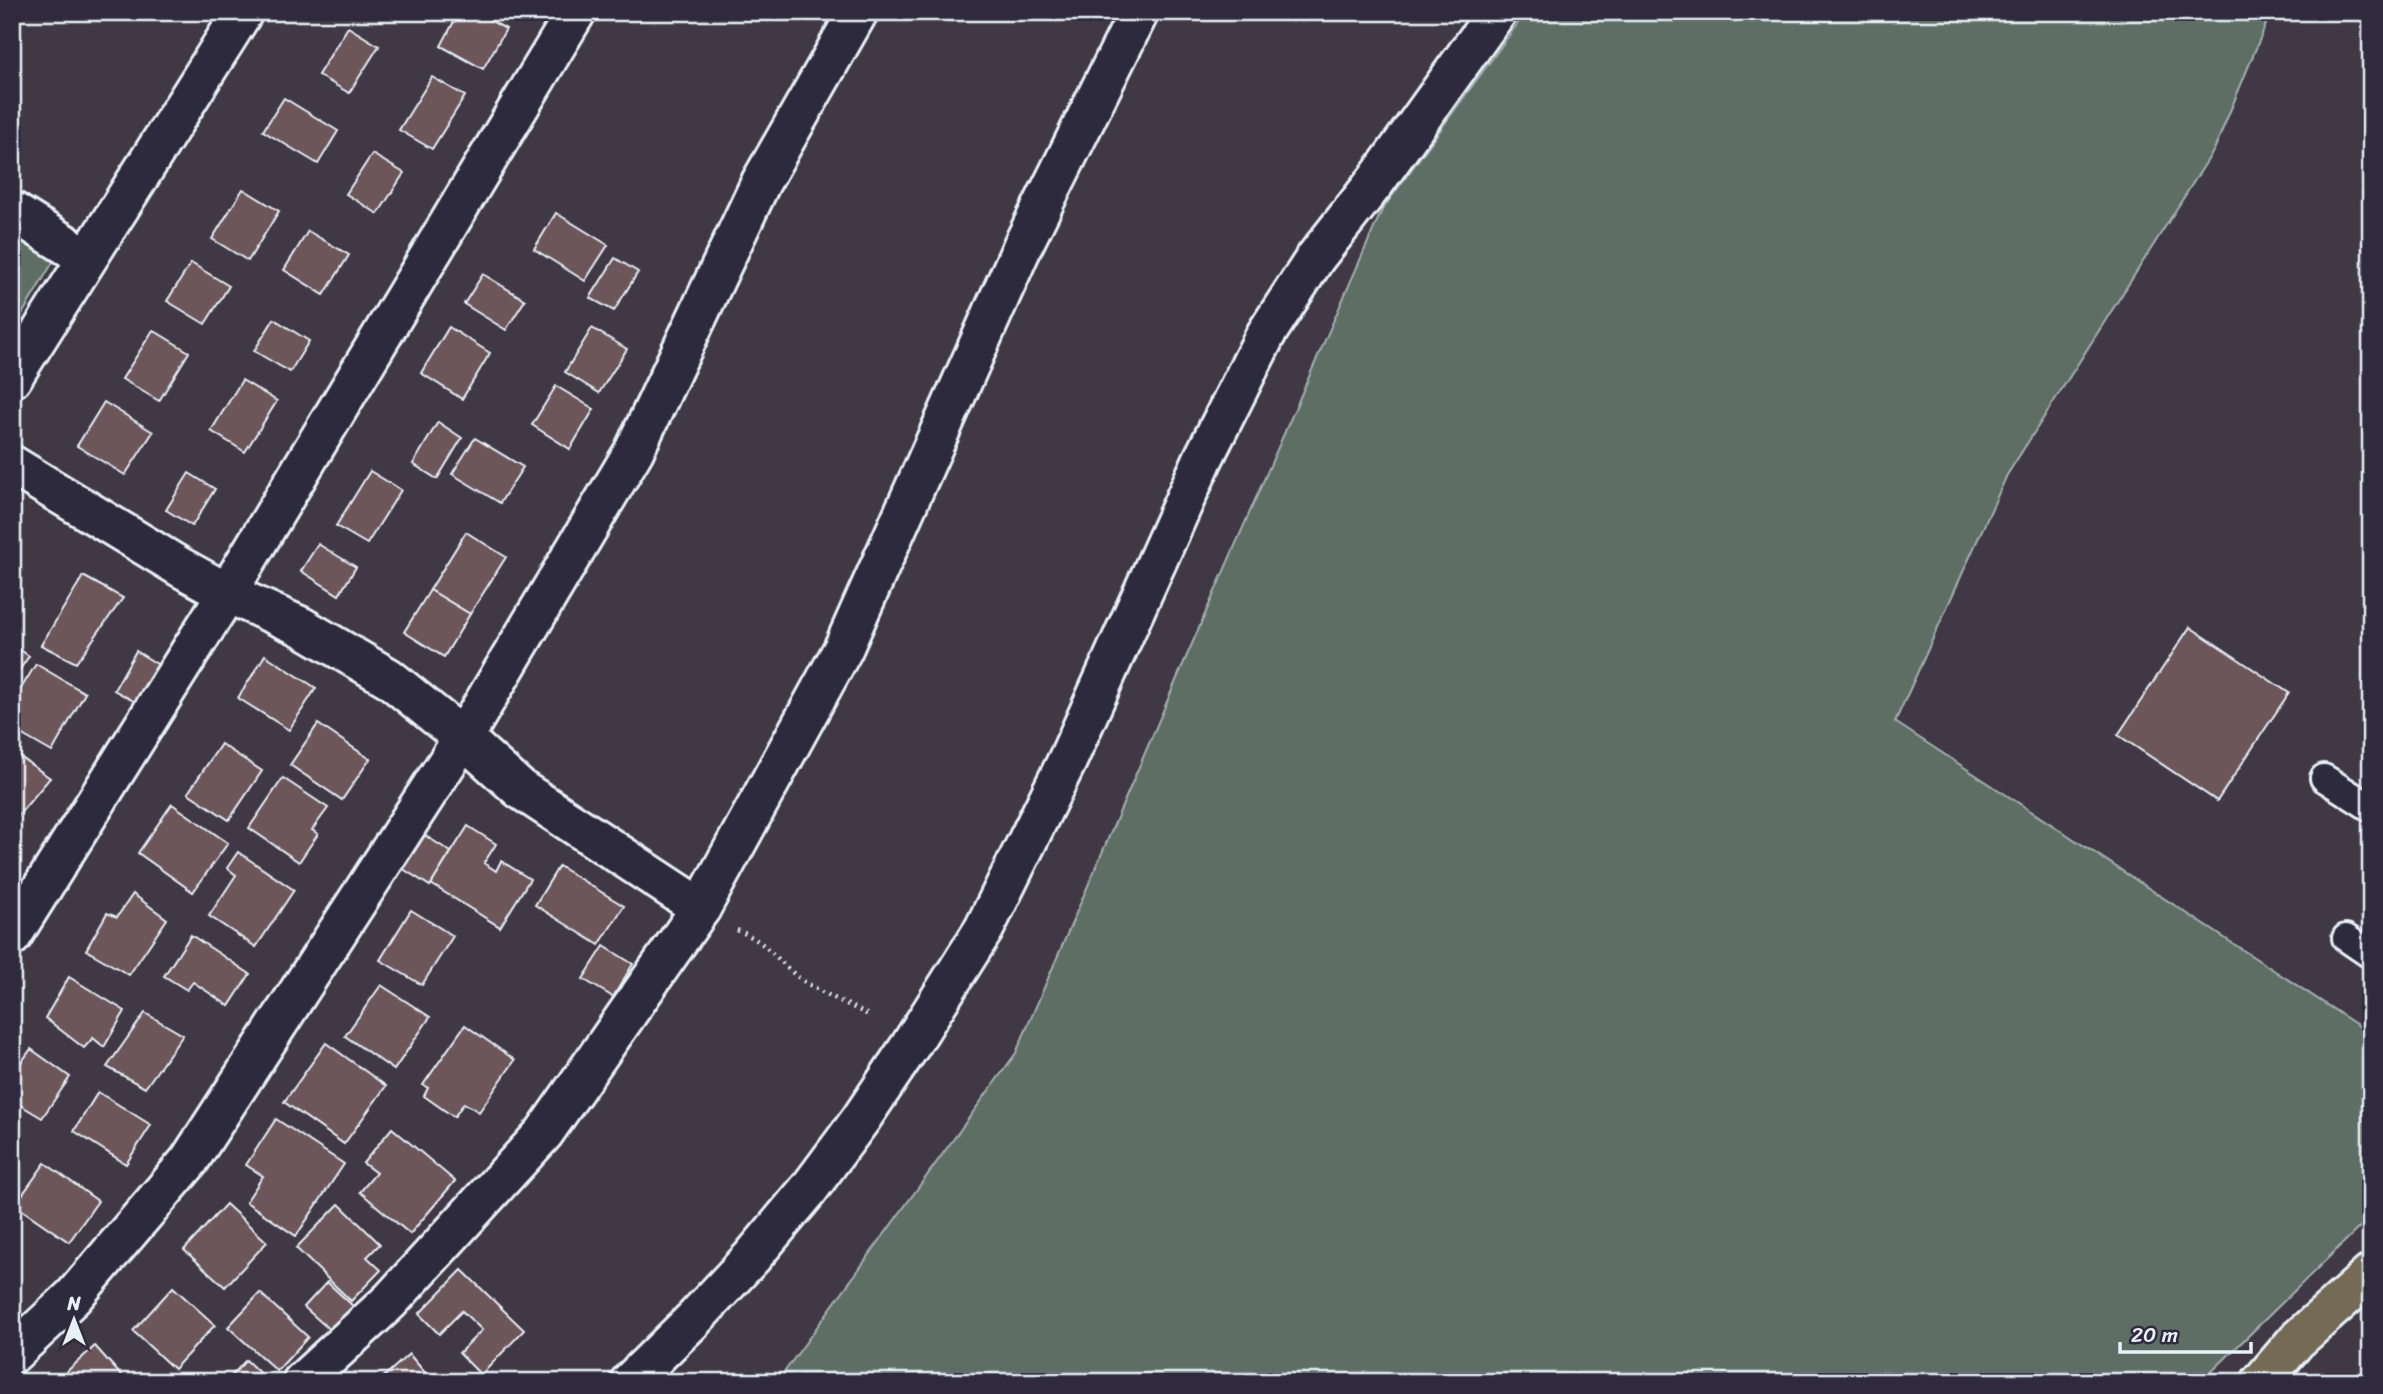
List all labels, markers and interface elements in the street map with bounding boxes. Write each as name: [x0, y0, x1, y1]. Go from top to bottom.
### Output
north arrow: [38, 1286, 108, 1356]
text: N: [66, 1287, 81, 1320]
scale bar: [2120, 1310, 2252, 1354]
text: 20 m: [2131, 1316, 2178, 1354]

